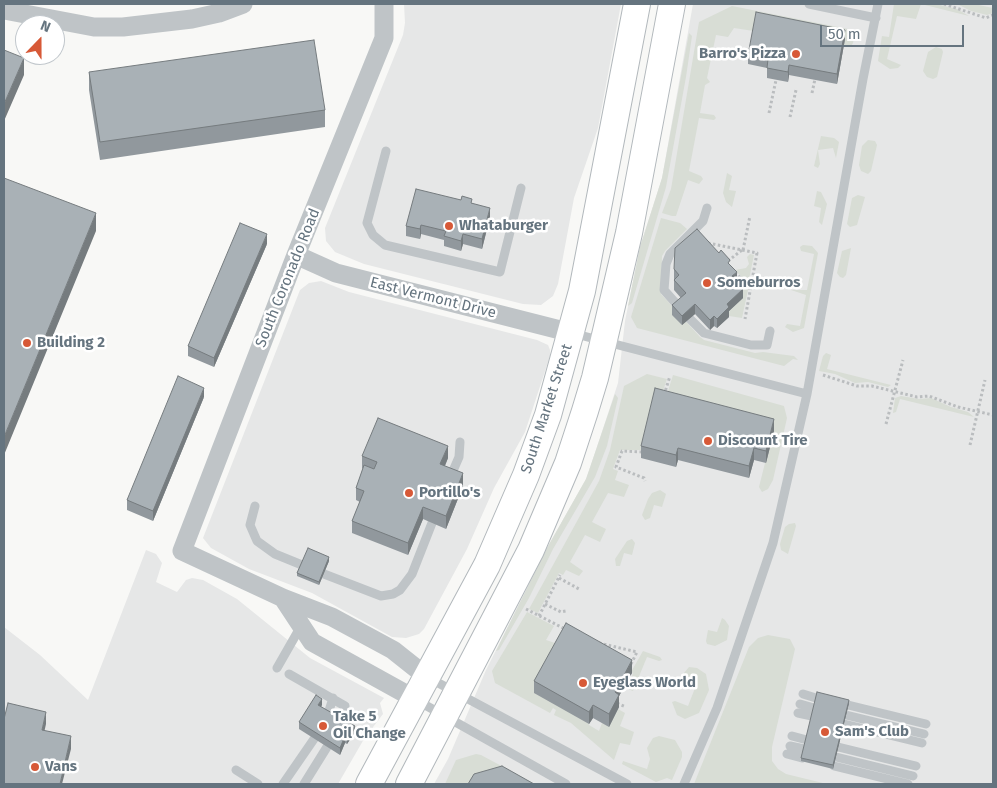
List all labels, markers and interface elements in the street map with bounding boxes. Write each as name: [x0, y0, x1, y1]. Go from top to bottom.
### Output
north arrow: [15, 15, 65, 65]
scale bar: [822, 15, 966, 47]
text: N: [38, 17, 53, 36]
text: 50 m: [828, 25, 861, 43]
place label: Barro's Pizza: [699, 45, 786, 63]
marker: Barro's Pizza: [790, 48, 802, 60]
street label: South Coronado Road: [252, 206, 324, 350]
place label: Whataburger: [459, 217, 548, 235]
marker: Whataburger: [443, 220, 455, 232]
street label: East Vermont Drive: [368, 274, 498, 322]
place label: Someburros: [717, 274, 800, 292]
marker: Someburros: [701, 277, 713, 289]
place label: Building 2: [37, 334, 105, 352]
marker: Building 2: [21, 337, 33, 349]
street label: South Market Street: [518, 342, 576, 476]
place label: Discount Tire: [718, 432, 808, 450]
marker: Discount Tire: [702, 435, 714, 447]
place label: Portillo's: [419, 484, 480, 502]
marker: Portillo's: [403, 487, 415, 499]
place label: Eyeglass World: [593, 674, 696, 692]
marker: Eyeglass World: [577, 677, 589, 689]
place label: Take 5 Oil Change: [333, 708, 406, 743]
marker: Take 5 Oil Change: [317, 720, 329, 732]
place label: Sam's Club: [835, 723, 909, 741]
marker: Sam's Club: [819, 726, 831, 738]
place label: Vans: [45, 758, 77, 776]
marker: Vans: [29, 761, 41, 773]

